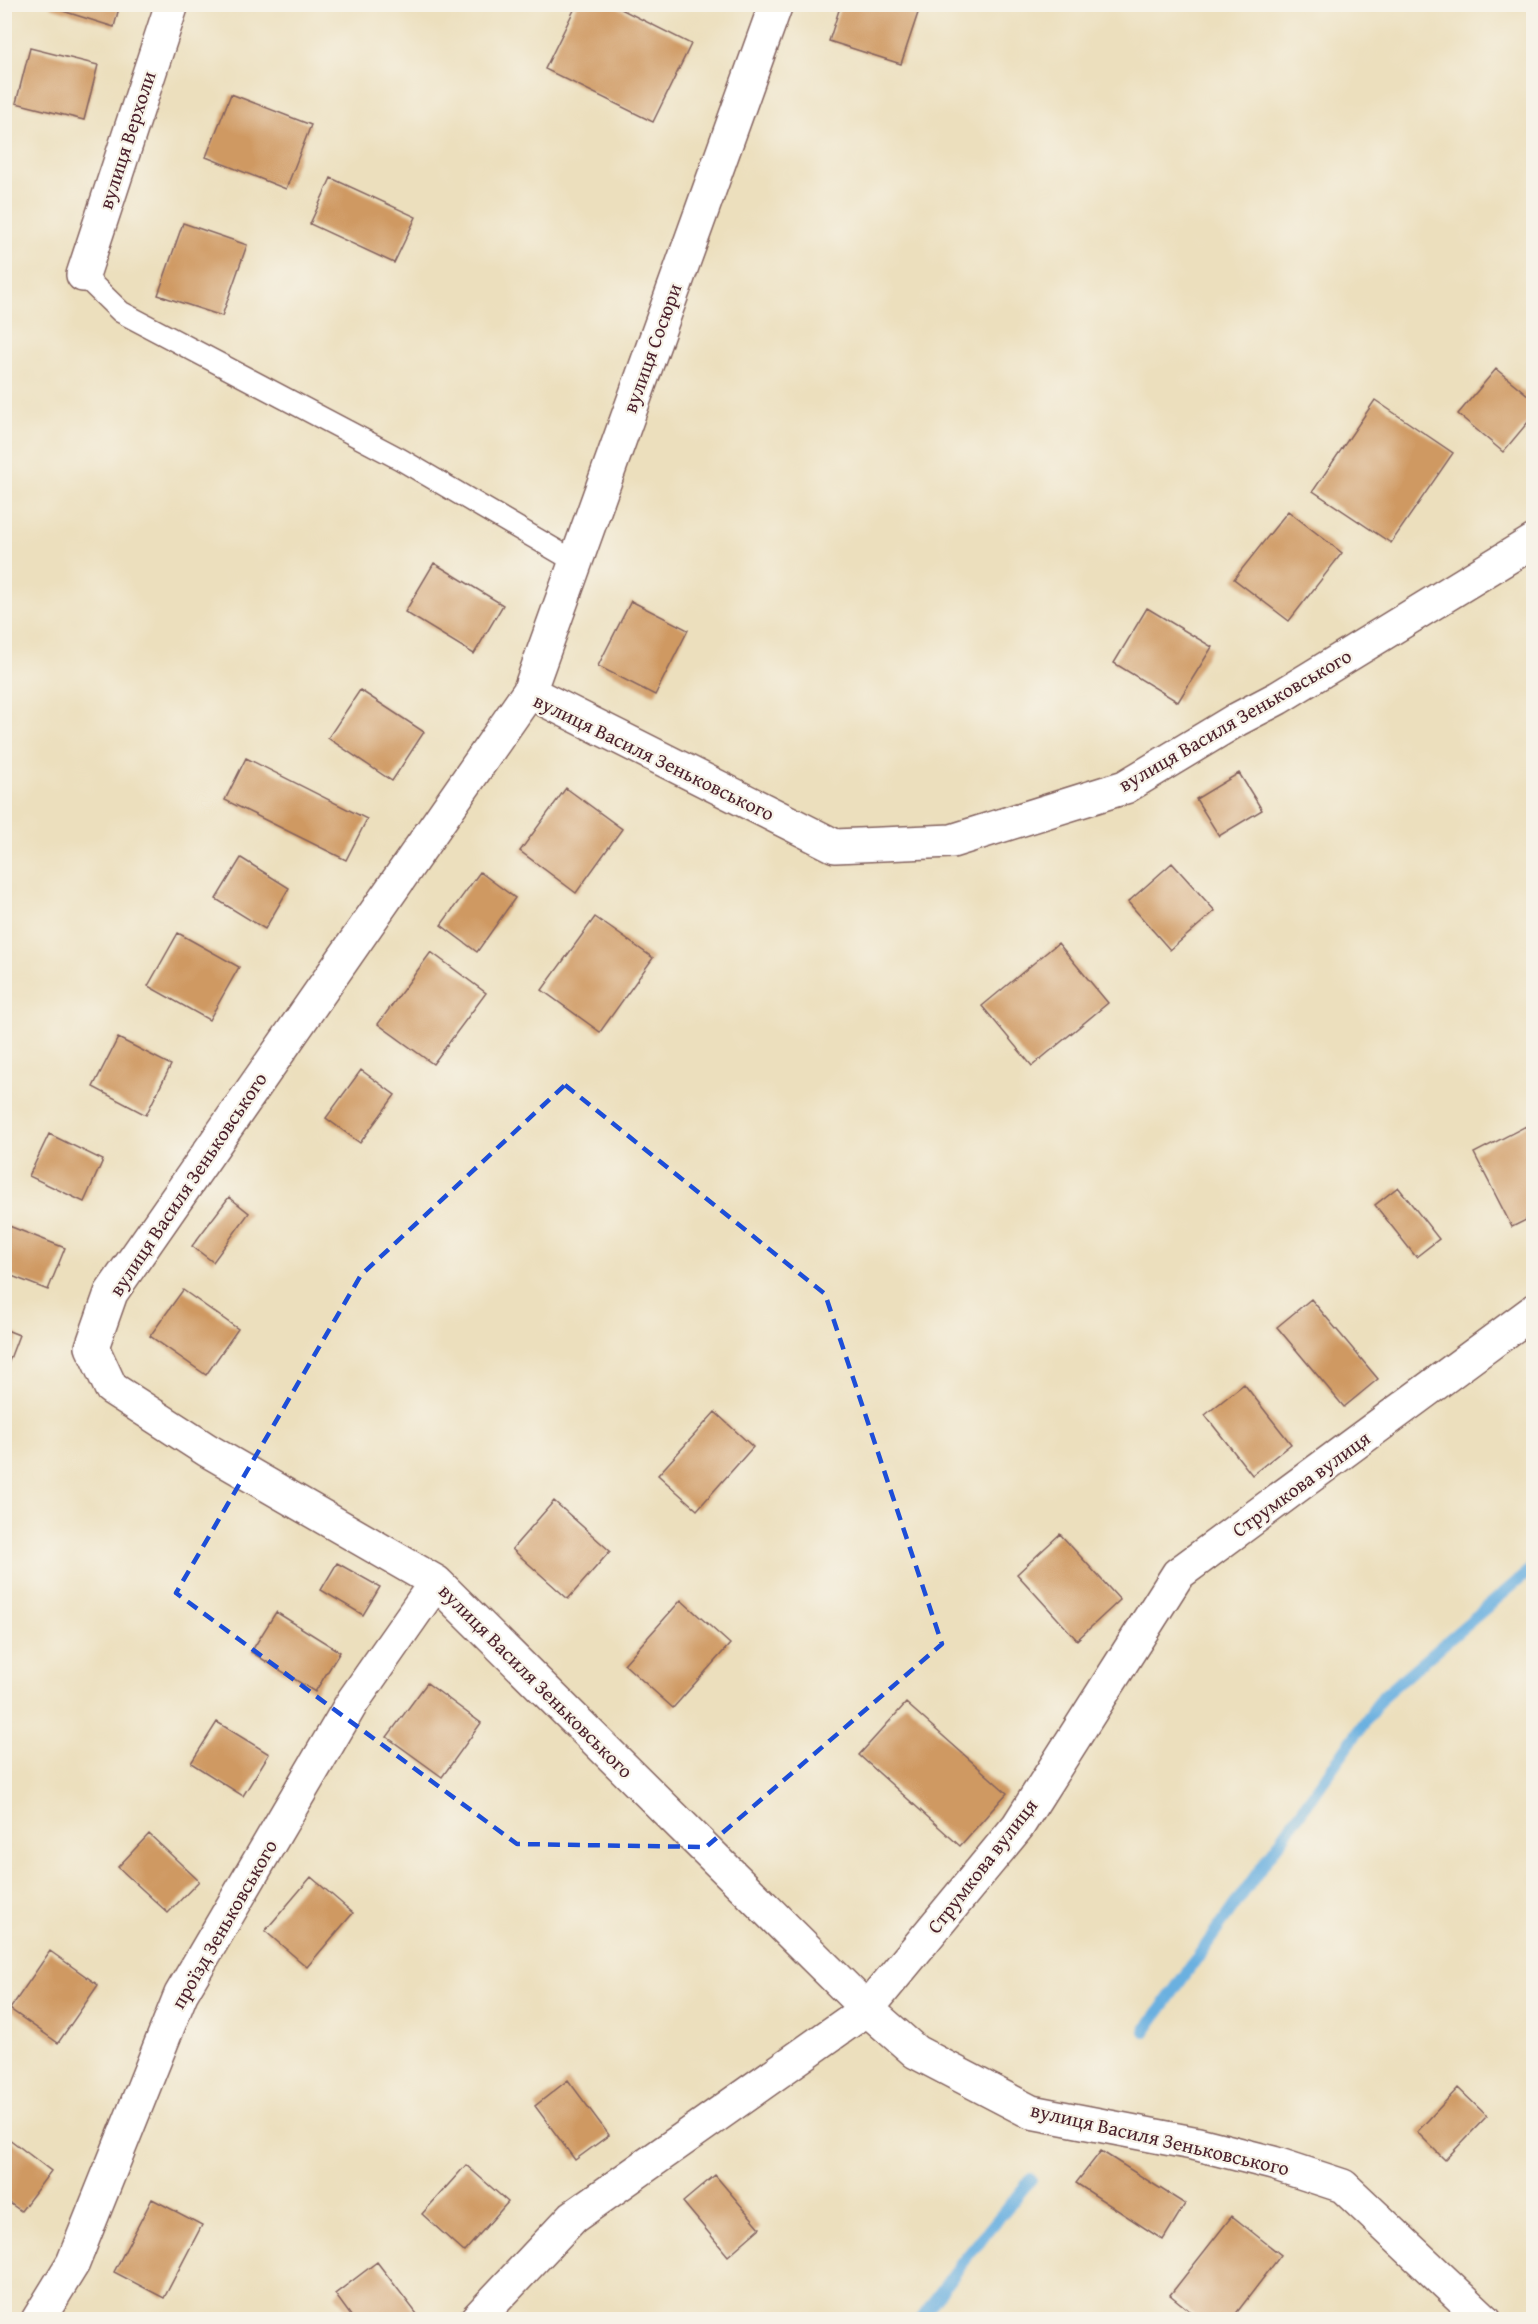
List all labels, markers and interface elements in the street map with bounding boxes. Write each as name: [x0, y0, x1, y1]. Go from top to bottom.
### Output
street label: вулиця Верхоли: [91, 67, 163, 213]
street label: вулиця Сосюри: [615, 279, 688, 417]
street label: вулиця Василя Зеньковського: [1113, 641, 1357, 798]
street label: вулиця Василя Зеньковського: [529, 685, 780, 828]
street label: вулиця Василя Зеньковського: [102, 1066, 274, 1302]
street label: Струмкова вулиця: [1226, 1424, 1376, 1544]
street label: вулиця Василя Зеньковського: [432, 1577, 640, 1785]
street label: Струмкова вулиця: [920, 1792, 1044, 1939]
street label: проїзд Зеньковського: [163, 1834, 284, 2014]
street label: вулиця Василя Зеньковського: [1028, 2095, 1292, 2182]

